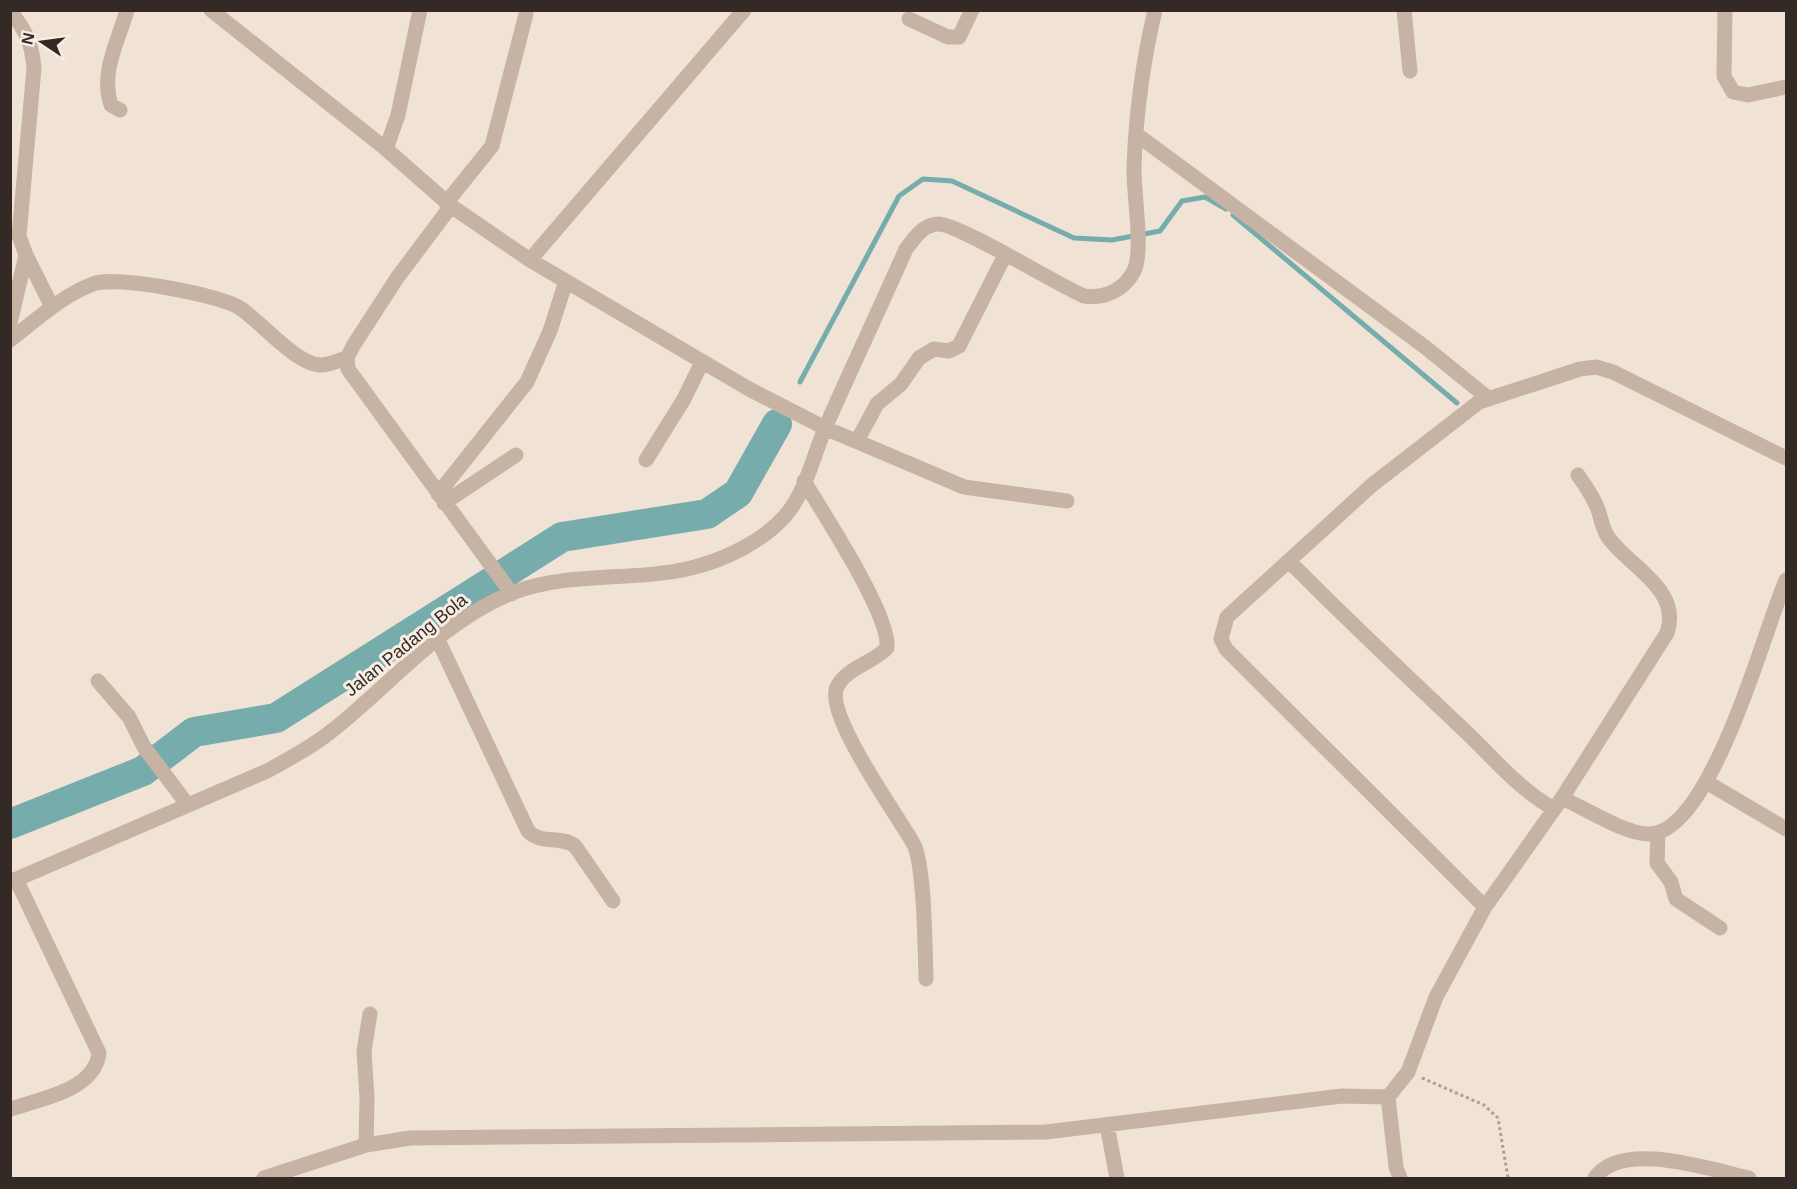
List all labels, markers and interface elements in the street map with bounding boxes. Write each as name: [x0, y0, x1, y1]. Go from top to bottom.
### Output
north arrow: [12, 12, 72, 72]
text: N: [18, 31, 37, 46]
street label: Jalan Padang Bola: [341, 589, 472, 700]

